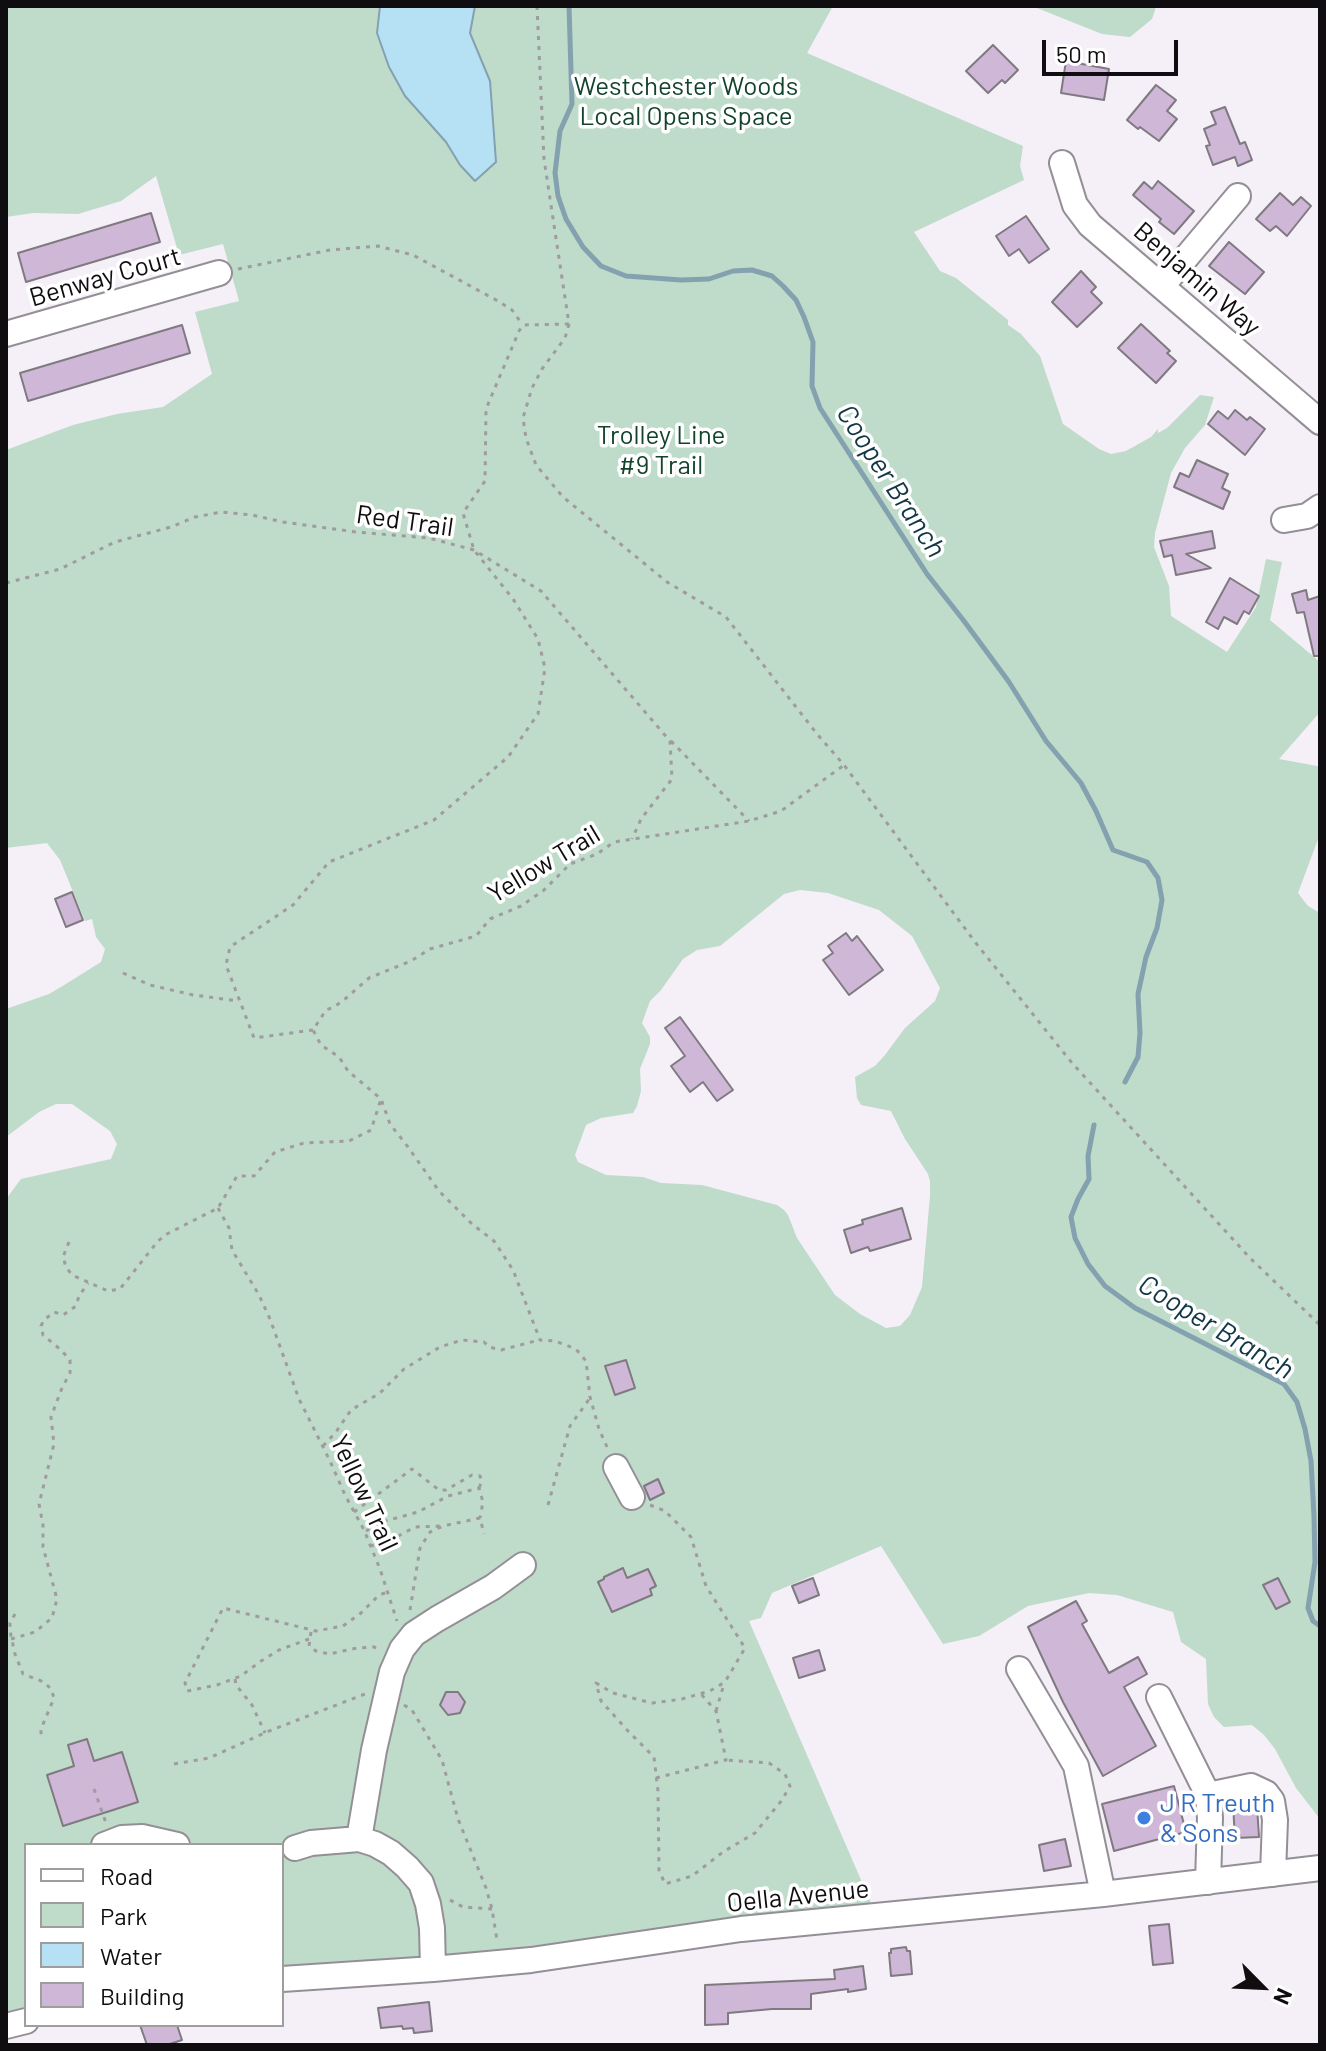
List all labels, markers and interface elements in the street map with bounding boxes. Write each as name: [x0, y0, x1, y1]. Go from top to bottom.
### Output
scale bar: [1046, 24, 1182, 74]
text: 50 m: [1056, 39, 1107, 68]
park label: Westchester Woods Local Opens Space: [574, 70, 798, 132]
street label: Benjamin Way: [1127, 215, 1267, 343]
street label: Benway Court: [26, 241, 184, 313]
water label: Cooper Branch: [829, 398, 953, 564]
park label: Trolley Line #9 Trail: [597, 419, 725, 480]
street label: Red Trail: [354, 499, 456, 543]
street label: Yellow Trail: [482, 818, 606, 910]
water label: Cooper Branch: [1132, 1267, 1300, 1387]
street label: Yellow Trail: [323, 1430, 405, 1556]
place label: J R Treuth & Sons: [1160, 1787, 1275, 1848]
marker: J R Treuth & Sons: [1135, 1809, 1153, 1827]
legend: [24, 1843, 284, 2027]
text: Road: [100, 1861, 153, 1890]
street label: Oella Avenue: [725, 1873, 871, 1919]
text: Park: [100, 1901, 147, 1930]
text: Water: [100, 1941, 162, 1970]
north arrow: [1222, 1947, 1302, 2027]
text: Building: [100, 1981, 184, 2010]
text: N: [1269, 1985, 1299, 2009]

